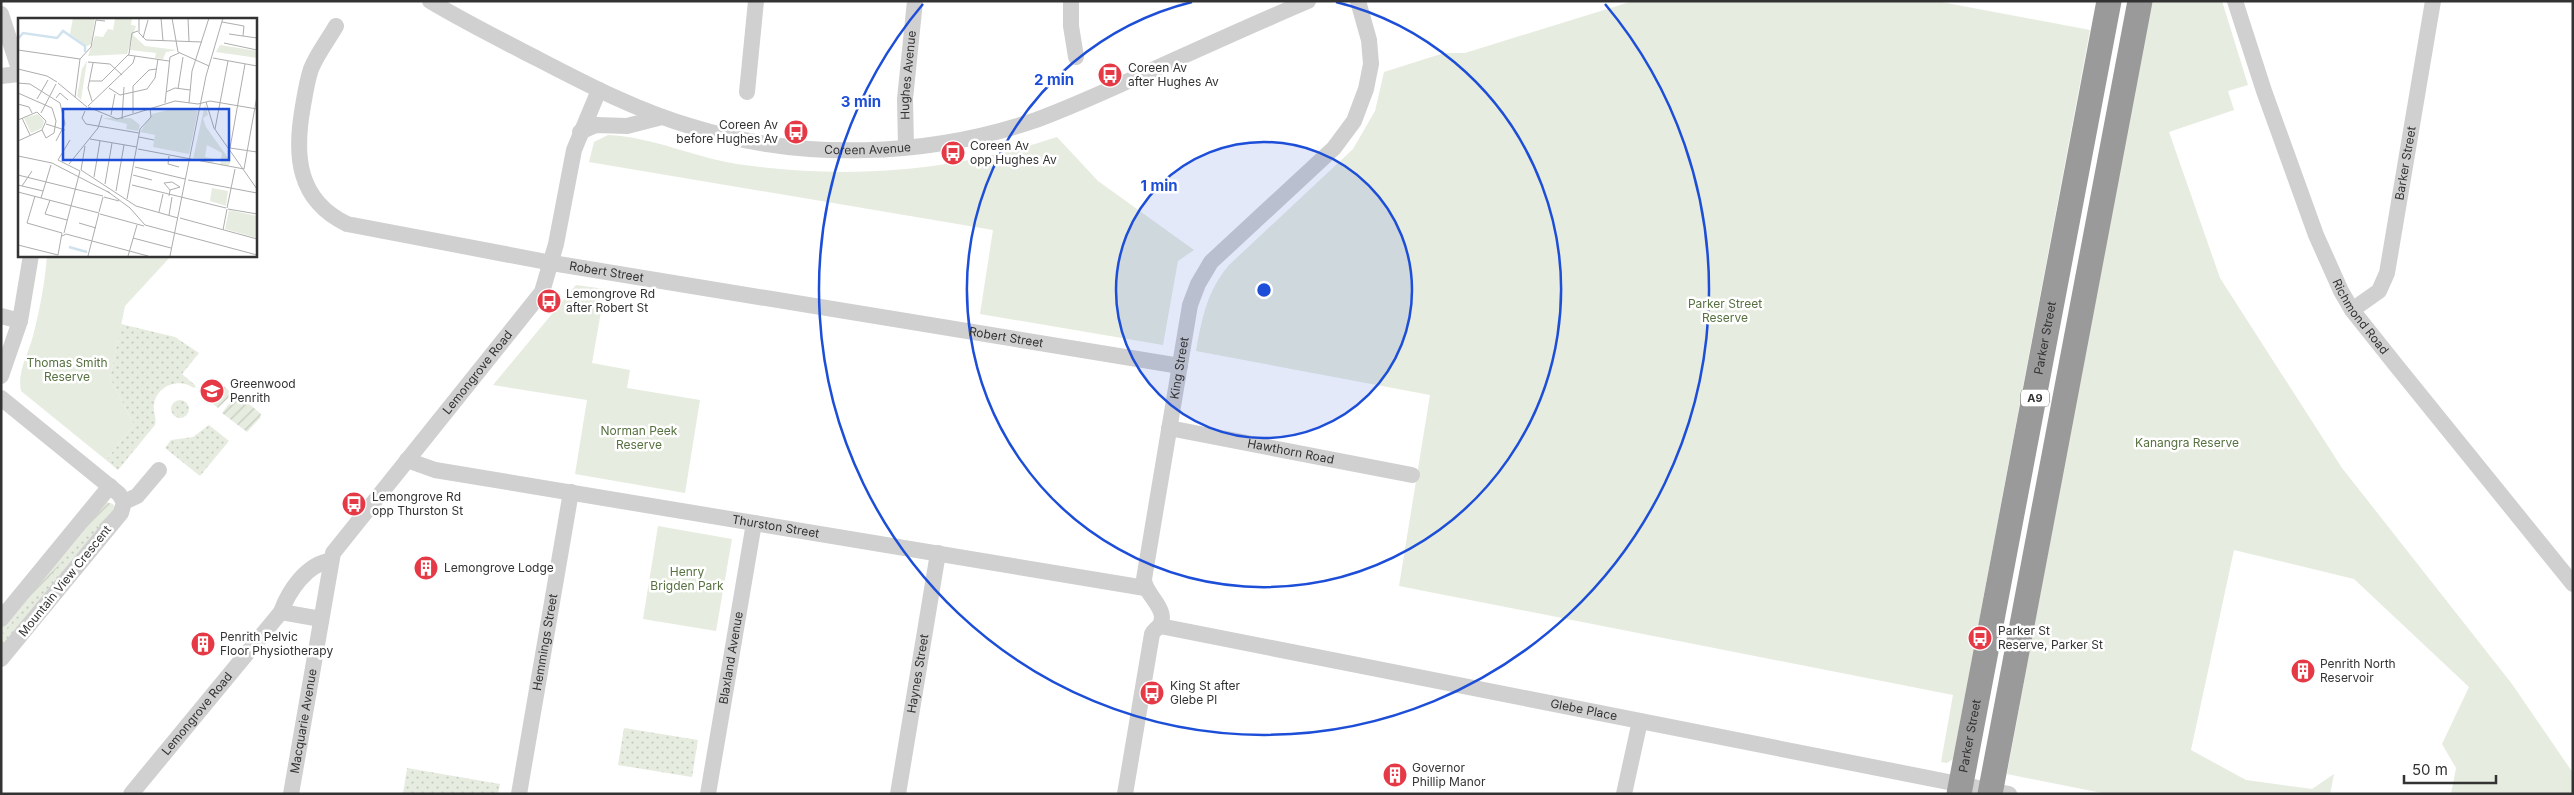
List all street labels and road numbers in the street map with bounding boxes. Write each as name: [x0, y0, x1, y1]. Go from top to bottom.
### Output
street label: Hughes Avenue: [897, 30, 919, 120]
street label: Barker Street: [2391, 125, 2419, 201]
street label: Coreen Avenue: [824, 139, 912, 157]
street label: Robert Street: [568, 258, 645, 285]
street label: Richmond Road: [2329, 276, 2392, 357]
street label: Parker Street: [2030, 300, 2059, 376]
street label: Robert Street: [968, 324, 1044, 350]
street label: Lemongrove Road: [439, 327, 515, 417]
street label: King Street: [1166, 336, 1192, 400]
road number: A9: [2021, 389, 2049, 406]
street label: Hawthorn Road: [1246, 435, 1335, 467]
street label: Thurston Street: [731, 511, 820, 541]
street label: Mountain View Crescent: [15, 522, 114, 639]
street label: Hemmings Street: [529, 593, 560, 692]
street label: Blaxland Avenue: [715, 610, 746, 705]
street label: Haynes Street: [904, 633, 931, 714]
street label: Macquarie Avenue: [287, 668, 320, 774]
street label: Lemongrove Road: [158, 669, 235, 758]
street label: Glebe Place: [1549, 695, 1619, 723]
street label: Parker Street: [1955, 698, 1984, 774]

